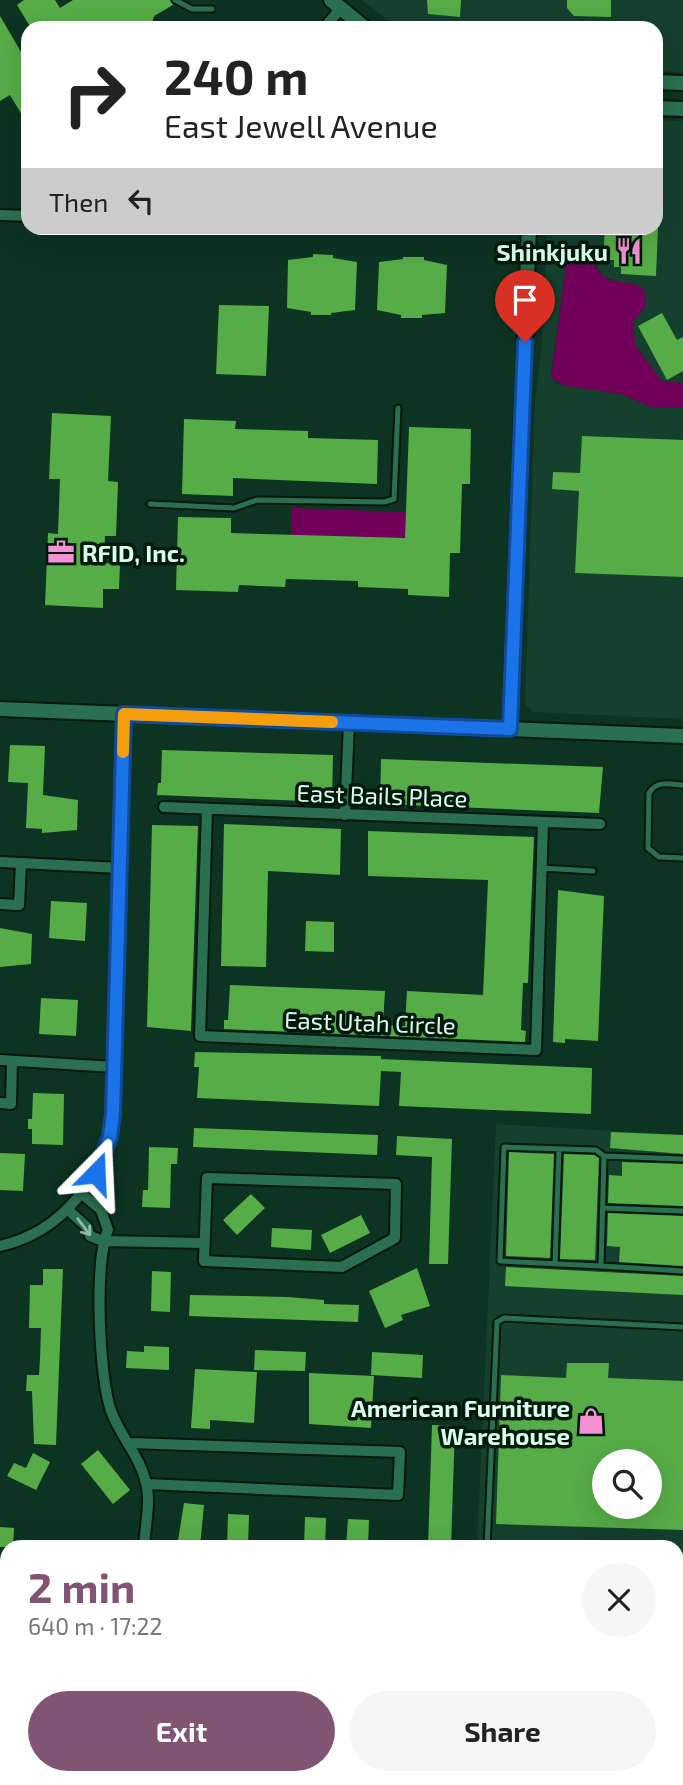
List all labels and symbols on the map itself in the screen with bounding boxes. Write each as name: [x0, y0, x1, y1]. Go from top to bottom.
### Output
restaurant icon: Shinkjuku: [614, 236, 644, 266]
place label: Shinkjuku: [497, 237, 608, 266]
pin: [495, 270, 555, 342]
office icon: RFID, Inc.: [46, 537, 76, 567]
place label: RFID, Inc.: [82, 538, 185, 567]
street label: East Bails Place: [296, 778, 468, 812]
street label: East Utah Circle: [284, 1005, 456, 1039]
position arrow: [59, 1136, 133, 1210]
one-way arrow: [76, 1218, 91, 1237]
place label: American Furniture Warehouse: [351, 1393, 570, 1450]
shop icon: American Furniture Warehouse: [576, 1406, 606, 1436]

